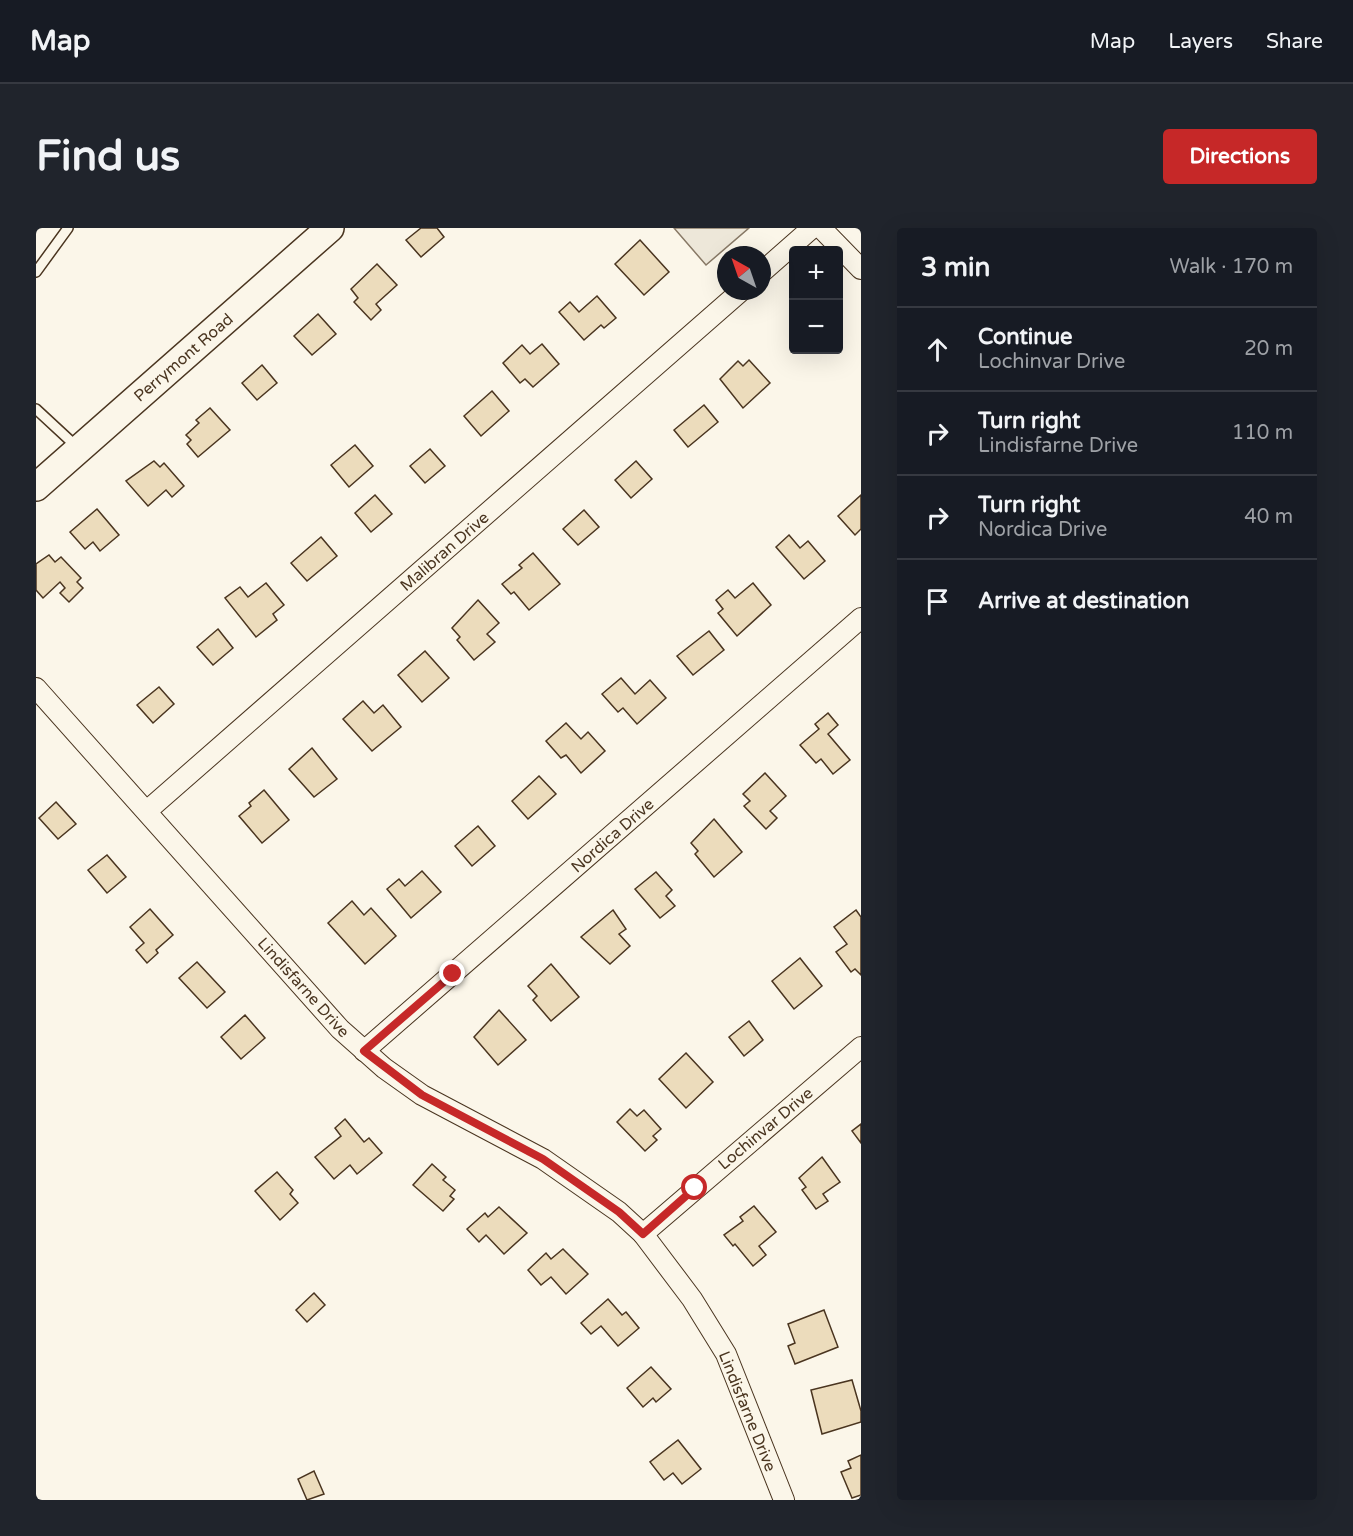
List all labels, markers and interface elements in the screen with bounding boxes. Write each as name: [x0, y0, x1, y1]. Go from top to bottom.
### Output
text: Map: [30, 24, 90, 58]
text: Map: [1090, 29, 1135, 54]
text: Layers: [1168, 29, 1233, 54]
text: Share: [1266, 29, 1323, 54]
button: Directions: [1163, 129, 1317, 184]
text: Find us: [36, 131, 180, 182]
north arrow: [717, 246, 771, 300]
map controls: [789, 246, 843, 354]
button: +: [789, 246, 843, 300]
text: 3 min: [921, 252, 990, 283]
text: Walk · 170 m: [1170, 255, 1293, 279]
button: −: [789, 300, 843, 354]
street label: Perrymont Road: [130, 309, 237, 406]
text: Continue: [978, 324, 1073, 350]
icon: ahead: [921, 333, 954, 366]
text: 20 m: [1244, 337, 1293, 361]
text: Lochinvar Drive: [978, 350, 1125, 374]
text: Turn right: [978, 408, 1080, 434]
icon: right: [921, 417, 954, 450]
text: 110 m: [1232, 421, 1293, 445]
text: Lindisfarne Drive: [978, 434, 1138, 458]
text: Turn right: [978, 492, 1080, 518]
icon: right: [921, 501, 954, 534]
text: 40 m: [1244, 505, 1293, 529]
street label: Malibran Drive: [396, 508, 493, 596]
text: Nordica Drive: [978, 518, 1107, 542]
icon: arrive: [921, 585, 954, 618]
text: Arrive at destination: [978, 588, 1189, 614]
street label: Nordica Drive: [567, 794, 658, 877]
street label: Lindisfarne Drive: [253, 933, 354, 1042]
route end: [439, 960, 465, 986]
street label: Lochinvar Drive: [714, 1083, 817, 1174]
route start: [681, 1174, 707, 1200]
street label: Lindisfarne Drive: [714, 1348, 780, 1474]

